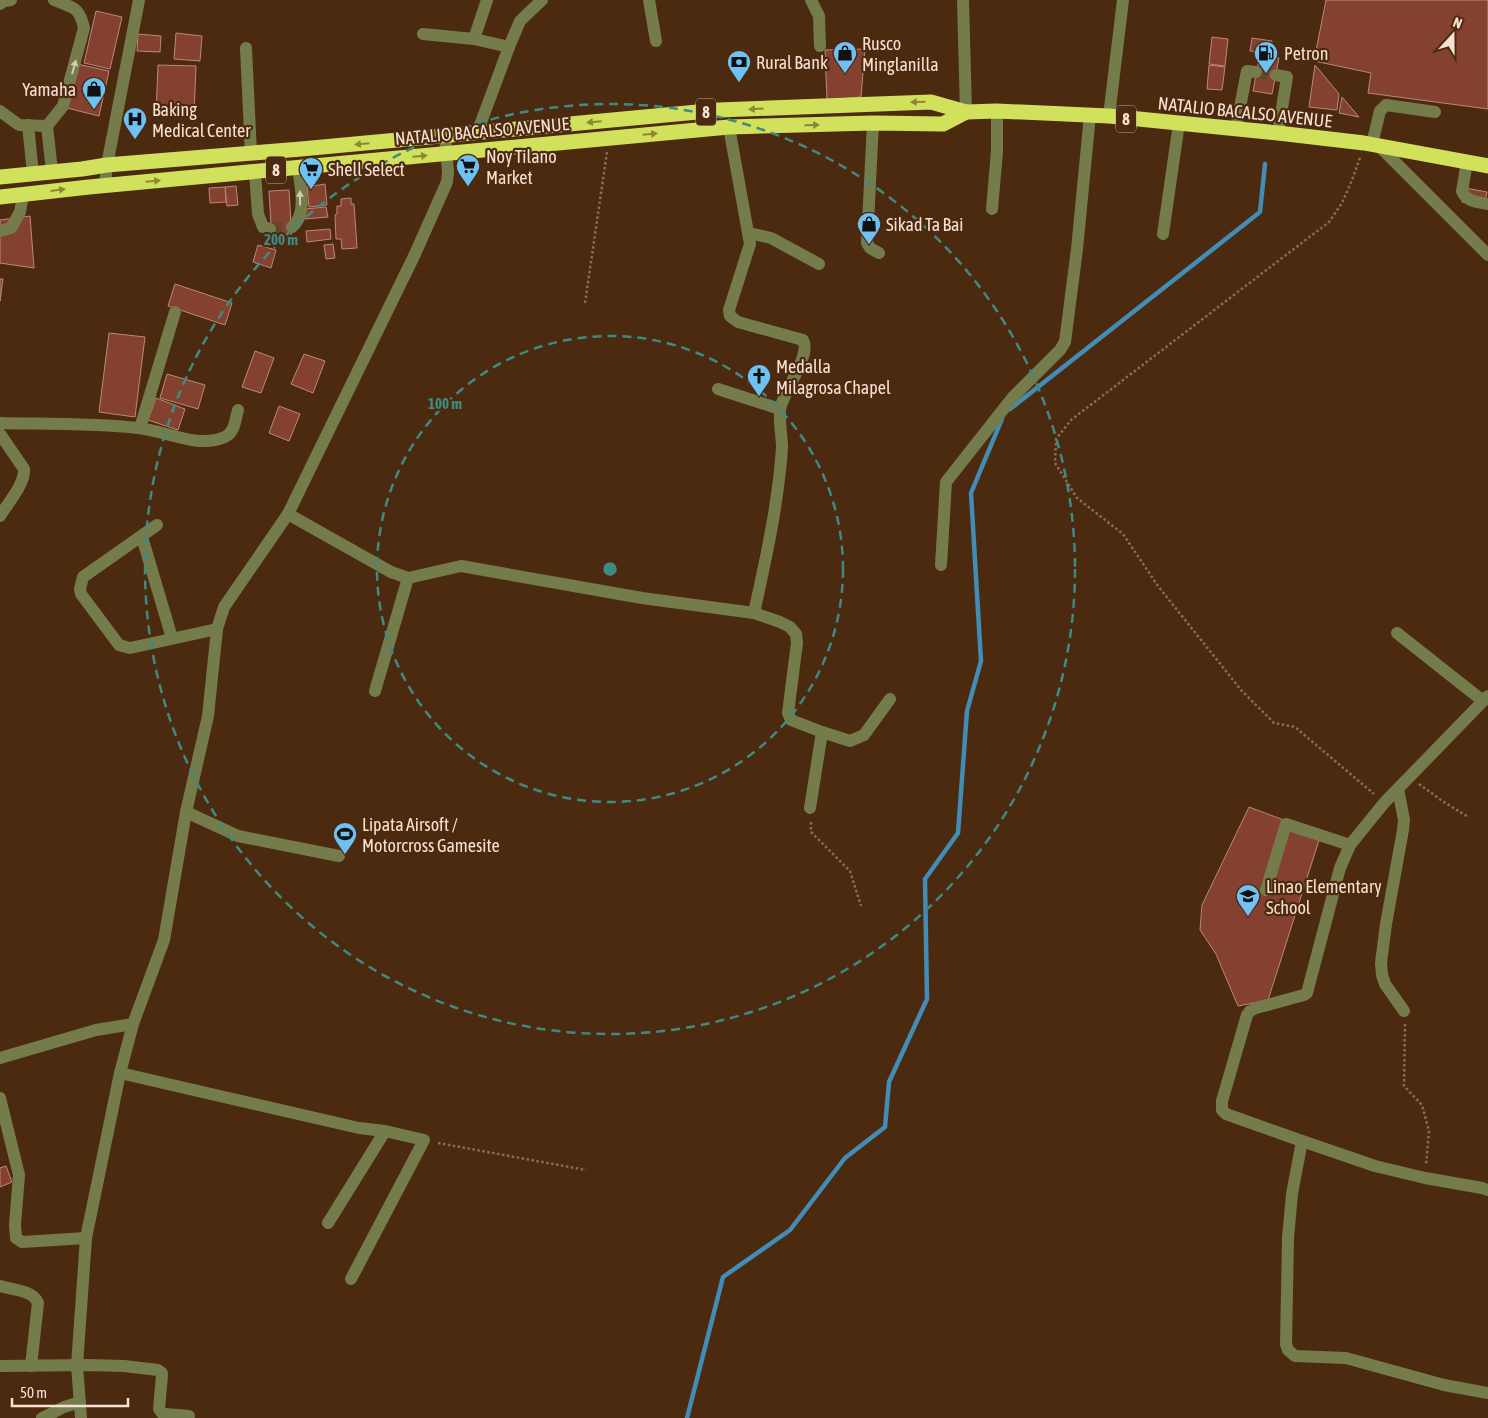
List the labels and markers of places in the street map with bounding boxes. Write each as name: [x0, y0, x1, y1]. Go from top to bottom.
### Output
place label: Rusco Minglanilla: [862, 33, 939, 75]
shop icon: Rusco Minglanilla: [832, 40, 858, 74]
fuel station icon: Petron: [1253, 40, 1279, 74]
place label: Petron: [1284, 43, 1329, 64]
bank icon: Rural Bank: [726, 49, 752, 83]
place label: Rural Bank: [756, 52, 828, 73]
shop icon: Yamaha: [81, 76, 107, 110]
place label: Yamaha: [22, 79, 76, 100]
place label: Baking Medical Center: [152, 99, 251, 141]
hospital icon: Baking Medical Center: [122, 106, 148, 140]
place label: Noy Tilano Market: [486, 146, 557, 188]
supermarket icon: Noy Tilano Market: [455, 153, 481, 187]
supermarket icon: Shell Select: [298, 156, 324, 190]
place label: Shell Select: [328, 159, 405, 180]
shop icon: Sikad Ta Bai: [856, 211, 882, 245]
place label: Sikad Ta Bai: [886, 214, 964, 235]
place label: Medalla Milagrosa Chapel: [776, 356, 891, 398]
church icon: Medalla Milagrosa Chapel: [746, 363, 772, 397]
centre of rings: [601, 560, 619, 578]
place label: Lipata Airsoft / Motorcross Gamesite: [362, 814, 500, 856]
sports icon: Lipata Airsoft / Motorcross Gamesite: [332, 821, 358, 855]
place label: Linao Elementary School: [1266, 876, 1382, 918]
school or university icon: Linao Elementary School: [1235, 883, 1261, 917]

